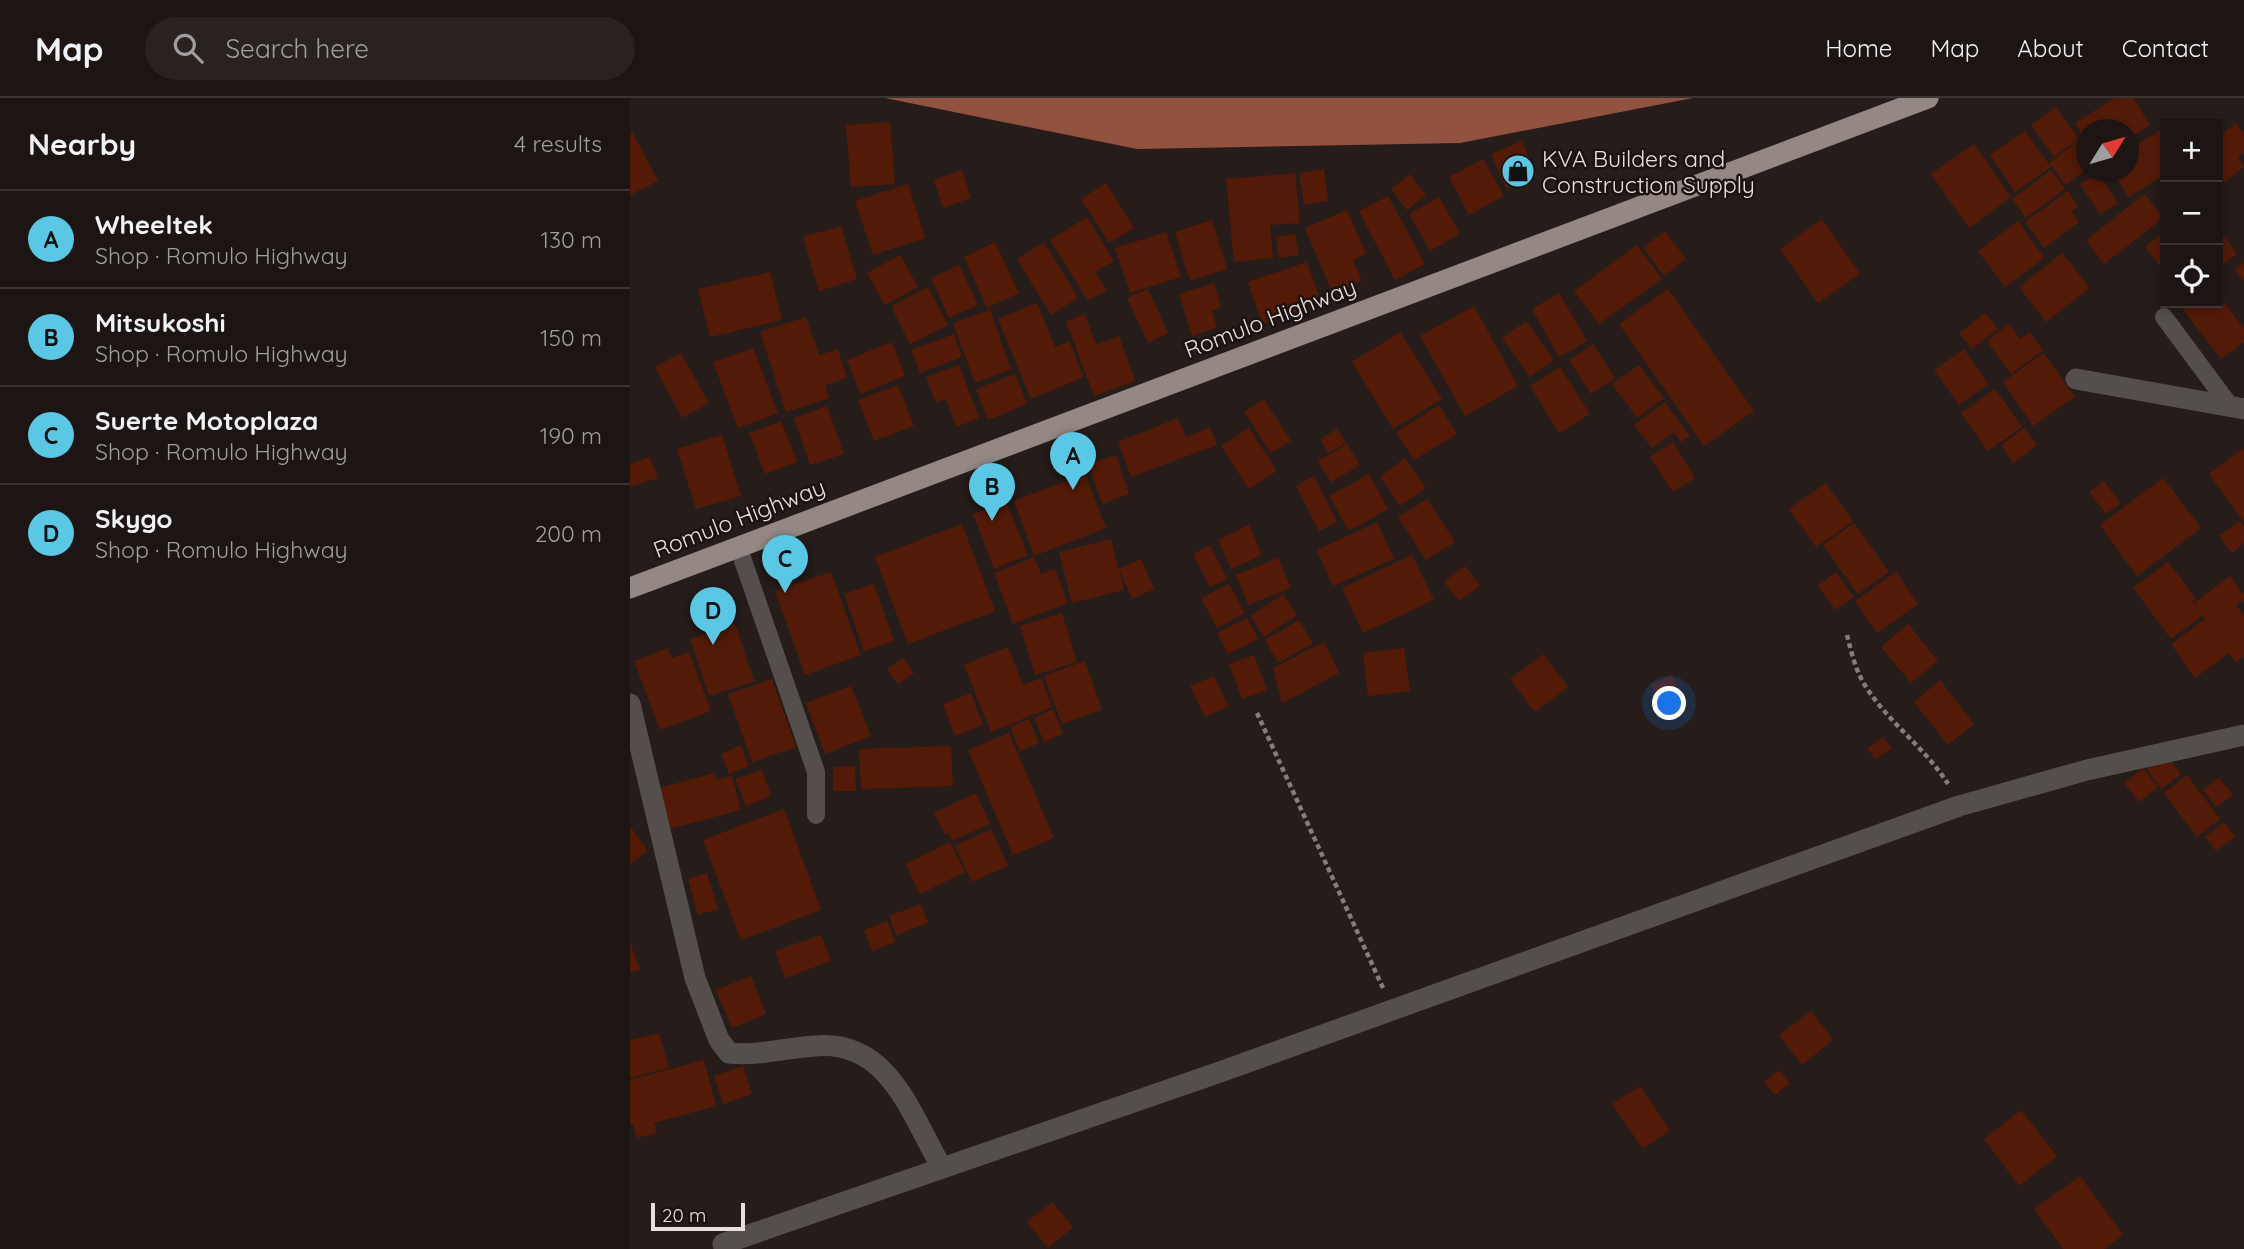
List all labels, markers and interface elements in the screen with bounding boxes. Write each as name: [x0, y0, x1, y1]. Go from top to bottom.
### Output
search box: [145, 17, 635, 80]
text: Map: [35, 28, 103, 69]
icon: search: [169, 29, 207, 67]
text: Search here: [225, 32, 369, 65]
text: Home: [1825, 33, 1892, 63]
text: Map: [1930, 33, 1979, 63]
text: About: [2017, 33, 2084, 63]
text: Contact: [2122, 33, 2209, 63]
north arrow: [2076, 119, 2139, 182]
map controls: [2160, 119, 2223, 308]
button: +: [2160, 119, 2223, 182]
text: Nearby: [28, 125, 136, 163]
text: 4 results: [514, 129, 602, 158]
place label: KVA Builders and Construction Supply: [1542, 144, 1755, 199]
shop icon: KVA Builders and Construction Supply: [1499, 152, 1537, 190]
button: −: [2160, 182, 2223, 245]
text: Wheeltek: [95, 208, 213, 241]
text: A: [44, 225, 58, 254]
text: 130 m: [540, 225, 602, 254]
text: Shop · Romulo Highway: [95, 241, 348, 270]
button: locate: [2160, 245, 2223, 308]
street label: Romulo Highway: [1180, 272, 1360, 364]
text: Mitsukoshi: [95, 306, 226, 339]
text: B: [43, 323, 59, 352]
text: 150 m: [540, 323, 602, 352]
text: Shop · Romulo Highway: [95, 339, 348, 368]
text: Suerte Motoplaza: [95, 404, 318, 437]
text: C: [44, 421, 58, 450]
text: 190 m: [540, 421, 602, 450]
pin: A: [1050, 432, 1096, 490]
text: Shop · Romulo Highway: [95, 437, 348, 466]
pin: B: [969, 463, 1015, 521]
street label: Romulo Highway: [649, 472, 829, 564]
text: Skygo: [95, 502, 172, 535]
text: D: [43, 519, 59, 548]
text: 200 m: [535, 519, 602, 548]
text: Shop · Romulo Highway: [95, 535, 348, 564]
pin: C: [762, 535, 808, 593]
pin: D: [690, 587, 736, 645]
your location: [1652, 686, 1686, 720]
scale bar: [651, 1200, 746, 1232]
text: 20 m: [662, 1203, 706, 1227]

